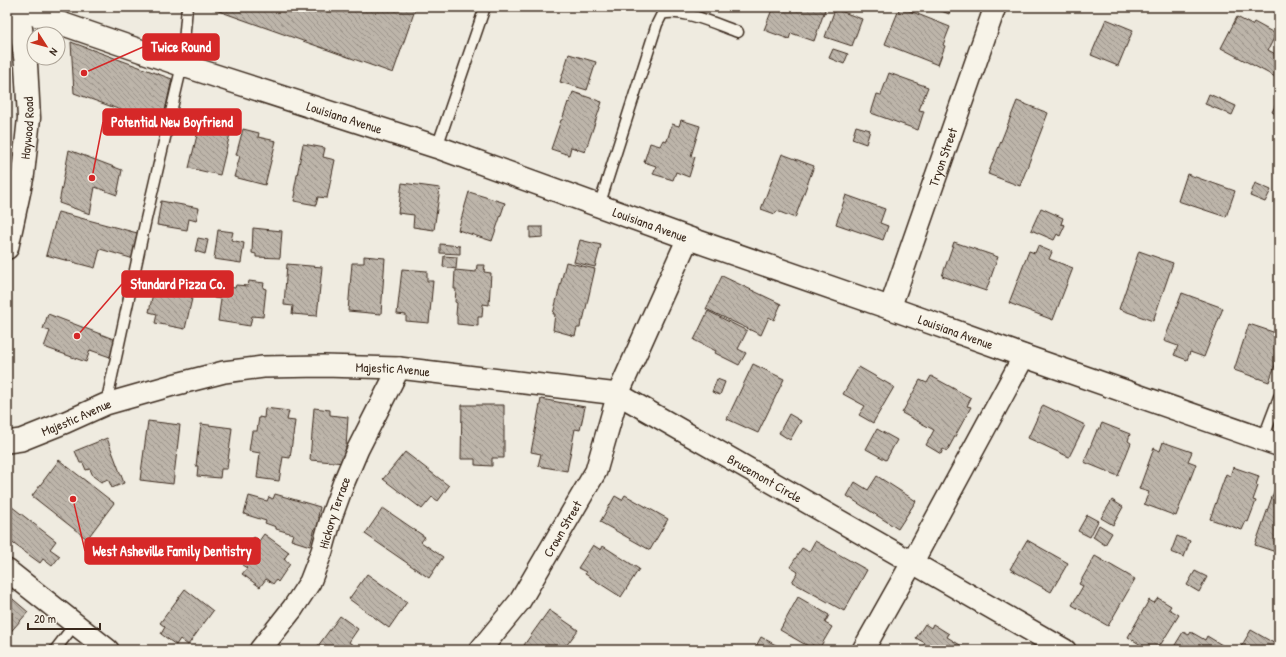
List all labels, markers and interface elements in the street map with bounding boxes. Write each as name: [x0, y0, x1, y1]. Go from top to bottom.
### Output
north arrow: [26, 26, 66, 66]
callout: Twice Round: [143, 34, 219, 60]
text: Twice Round: [150, 37, 211, 56]
text: N: [47, 45, 61, 58]
street label: Haywood Road: [16, 96, 38, 160]
street label: Louisiana Avenue: [304, 97, 384, 138]
callout: Potential New Boyfriend: [103, 109, 241, 135]
text: Potential New Boyfriend: [111, 112, 233, 133]
street label: Tryon Street: [924, 125, 961, 189]
street label: Louisiana Avenue: [610, 202, 690, 246]
callout: Standard Pizza Co.: [122, 271, 233, 297]
text: Standard Pizza Co.: [131, 274, 225, 293]
street label: Louisiana Avenue: [916, 310, 996, 353]
street label: Majestic Avenue: [355, 358, 431, 381]
street label: Majestic Avenue: [39, 394, 113, 440]
street label: Brucemont Circle: [724, 450, 806, 507]
street label: Hickory Terrace: [314, 474, 354, 551]
street label: Crown Street: [539, 497, 586, 560]
callout: West Asheville Family Dentistry: [85, 538, 260, 564]
text: West Asheville Family Dentistry: [92, 541, 252, 562]
scale bar: [28, 605, 100, 631]
text: 20 m: [34, 610, 56, 627]

